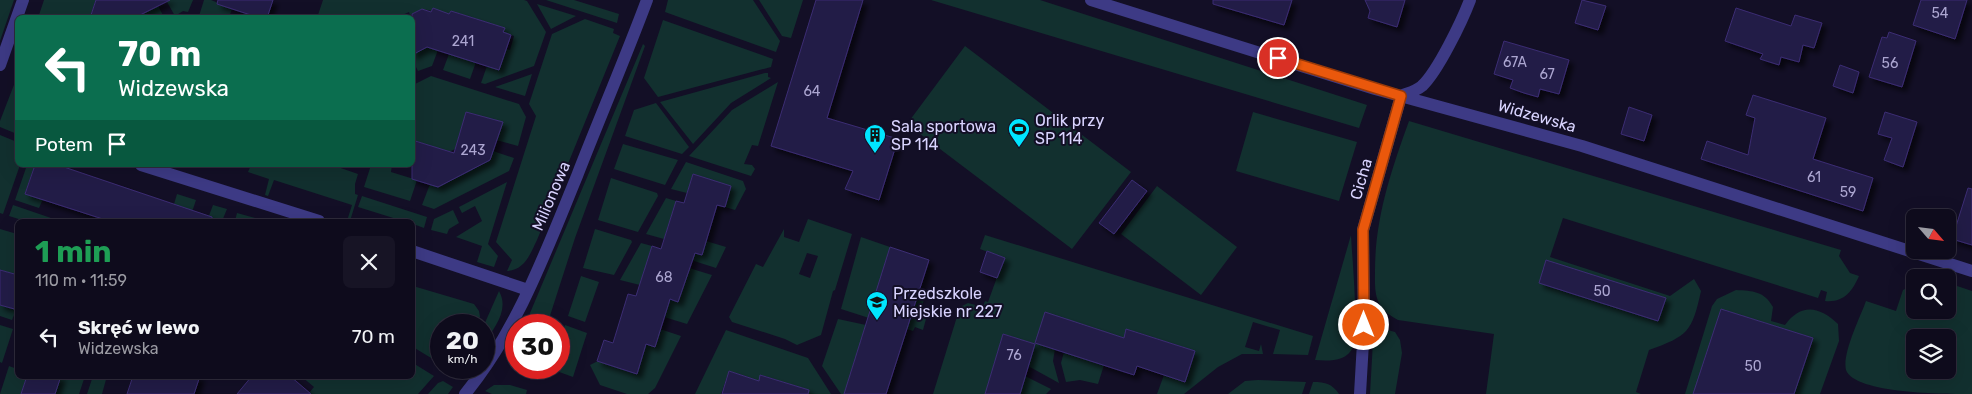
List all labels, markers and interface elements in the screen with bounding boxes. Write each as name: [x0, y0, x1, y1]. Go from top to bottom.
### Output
house number: 54: [1931, 5, 1949, 22]
text: 70 m: [118, 33, 201, 75]
house number: 241: [452, 33, 474, 50]
icon: left: [35, 35, 100, 100]
pin: [1257, 37, 1299, 79]
icon: arrive: [1264, 44, 1292, 72]
house number: 67A: [1503, 54, 1528, 71]
house number: 56: [1882, 55, 1898, 72]
house number: 67: [1539, 66, 1555, 83]
text: Widzewska: [118, 75, 229, 102]
house number: 64: [803, 83, 821, 100]
street label: Widzewska: [1496, 96, 1578, 136]
place label: Orlik przy SP 114: [1035, 111, 1104, 148]
place label: Sala sportowa SP 114: [891, 117, 996, 154]
sports icon: Orlik przy SP 114: [1007, 117, 1031, 148]
building icon: Sala sportowa SP 114: [863, 123, 887, 154]
icon: arrive: [103, 130, 131, 158]
text: Potem: [35, 133, 93, 156]
house number: 243: [460, 142, 486, 159]
street label: Cicha: [1346, 156, 1376, 202]
street label: Milionowa: [528, 158, 574, 234]
house number: 61: [1807, 169, 1821, 186]
house number: 59: [1840, 184, 1856, 201]
north arrow: [1906, 209, 1956, 259]
map controls: [1906, 209, 1956, 379]
text: 1 min: [35, 234, 112, 270]
button: close: [343, 236, 395, 288]
house number: 68: [655, 269, 673, 286]
button: search: [1906, 269, 1956, 319]
text: 110 m · 11:59: [35, 271, 127, 290]
house number: 50: [1593, 283, 1611, 300]
place label: Przedszkole Miejskie nr 227: [893, 284, 1002, 321]
school or university icon: Przedszkole Miejskie nr 227: [865, 290, 889, 321]
position arrow: [1337, 298, 1389, 350]
speed limit sign: 30: [505, 314, 570, 379]
text: Skręć w lewo: [78, 316, 200, 339]
icon: left: [35, 323, 63, 351]
text: 70 m: [352, 325, 395, 348]
text: 20: [446, 326, 479, 355]
button: layers: [1906, 329, 1956, 379]
text: Widzewska: [78, 339, 159, 358]
house number: 76: [1006, 347, 1022, 364]
text: km/h: [448, 352, 477, 366]
house number: 50: [1744, 358, 1762, 375]

